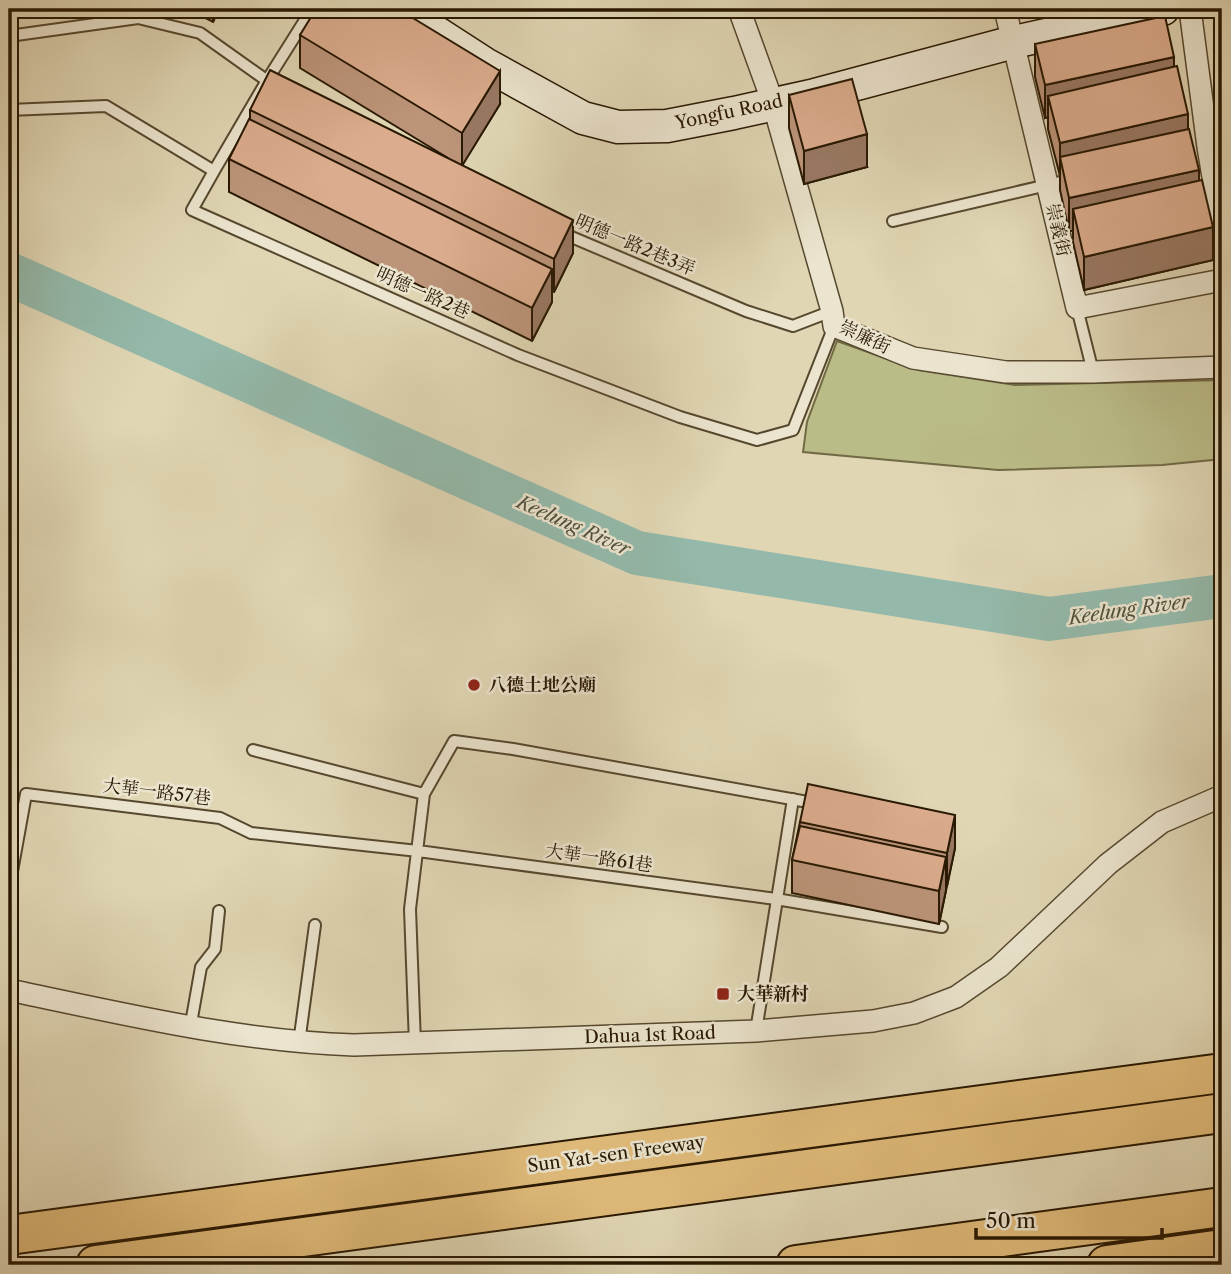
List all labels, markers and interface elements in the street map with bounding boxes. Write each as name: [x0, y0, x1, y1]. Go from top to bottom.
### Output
street label: Yongfu Road: [672, 90, 785, 134]
street label: 崇義街: [1041, 201, 1075, 259]
street label: 明德一路2巷3弄: [572, 210, 698, 280]
street label: 明德一路2巷: [373, 263, 473, 323]
street label: 崇廉街: [836, 316, 894, 358]
water label: Keelung River: [512, 489, 635, 561]
water label: Keelung River: [1065, 589, 1192, 630]
place label: 八德土地公廟: [488, 674, 596, 696]
marker: 八德土地公廟: [466, 677, 482, 693]
street label: 大華一路57巷: [102, 774, 212, 810]
street label: 大華一路61巷: [544, 840, 654, 876]
place label: 大華新村: [737, 983, 809, 1005]
marker: 大華新村: [715, 986, 731, 1002]
street label: Dahua 1st Road: [584, 1022, 716, 1048]
street label: Sun Yat-sen Freeway: [526, 1131, 707, 1177]
scale bar: [976, 1197, 1161, 1241]
text: 50 m: [986, 1208, 1036, 1233]

